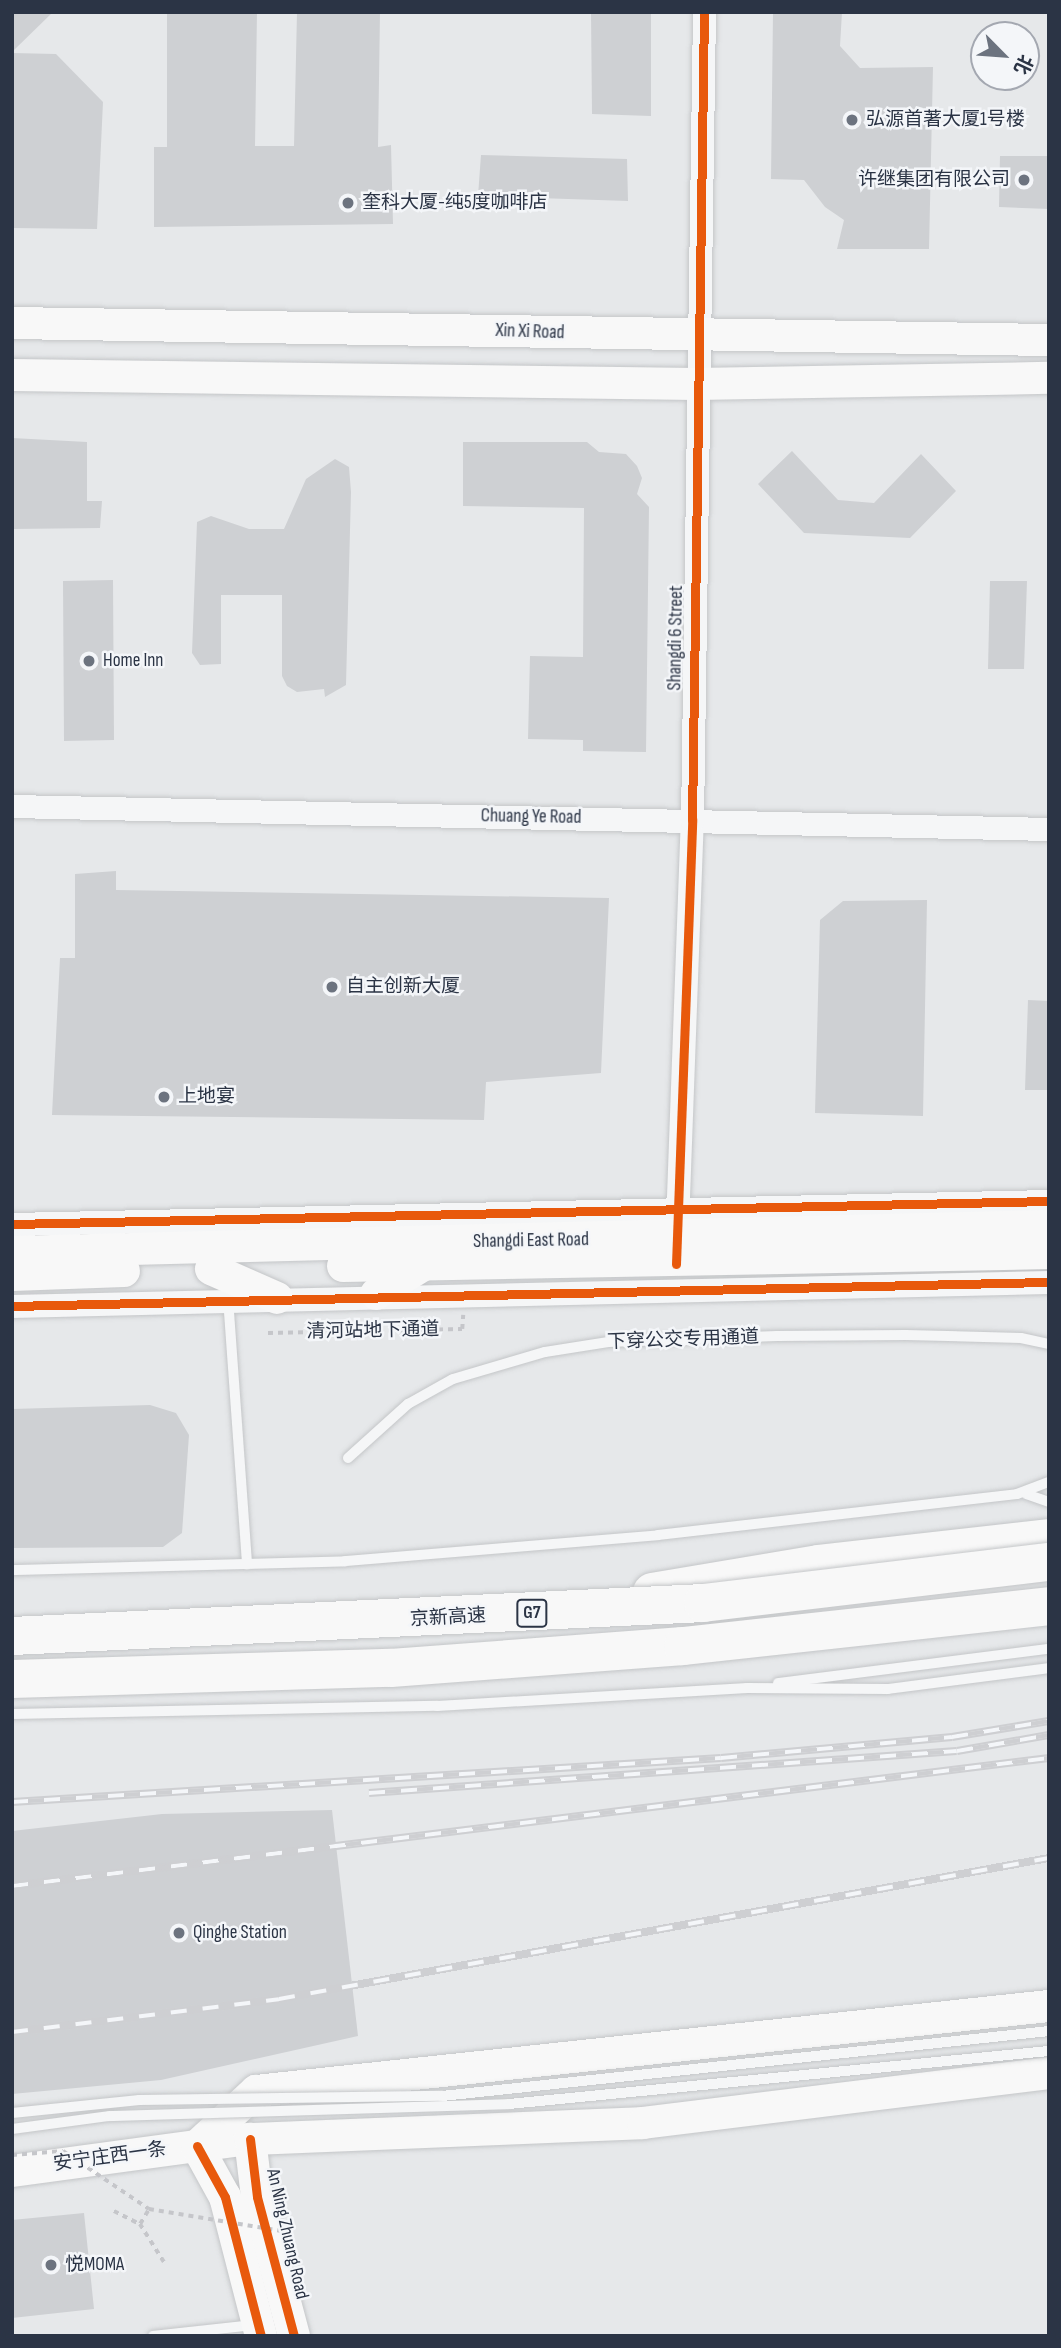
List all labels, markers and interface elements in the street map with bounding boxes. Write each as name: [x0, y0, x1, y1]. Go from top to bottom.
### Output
north arrow: [970, 21, 1040, 91]
text: 北: [1008, 51, 1037, 78]
place label: 弘源首著大厦1号楼: [866, 109, 1025, 131]
marker: 弘源首著大厦1号楼: [844, 112, 860, 128]
place label: 许继集团有限公司: [858, 169, 1010, 191]
marker: 许继集团有限公司: [1016, 172, 1032, 188]
place label: 奎科大厦-纯5度咖啡店: [362, 192, 548, 214]
marker: 奎科大厦-纯5度咖啡店: [340, 195, 356, 211]
street label: Xin Xi Road: [495, 319, 565, 345]
street label: Shangdi 6 Street: [664, 585, 688, 691]
place label: Home Inn: [103, 650, 163, 672]
marker: Home Inn: [81, 653, 97, 669]
street label: Chuang Ye Road: [481, 805, 581, 829]
place label: 自主创新大厦: [346, 976, 460, 998]
marker: 自主创新大厦: [324, 979, 340, 995]
place label: 上地宴: [178, 1086, 235, 1108]
marker: 上地宴: [156, 1089, 172, 1105]
street label: Shangdi East Road: [473, 1229, 589, 1253]
street label: 清河站地下通道: [306, 1318, 440, 1344]
street label: 下穿公交专用通道: [607, 1326, 759, 1354]
road number: G7: [516, 1598, 548, 1628]
street label: 京新高速: [409, 1605, 487, 1631]
place label: Qinghe Station: [193, 1922, 287, 1944]
marker: Qinghe Station: [171, 1925, 187, 1941]
street label: 安宁庄西一条: [52, 2138, 168, 2176]
street label: An Ning Zhuang Road: [261, 2167, 313, 2301]
place label: 悦MOMA: [65, 2254, 124, 2276]
marker: 悦MOMA: [43, 2257, 59, 2273]

